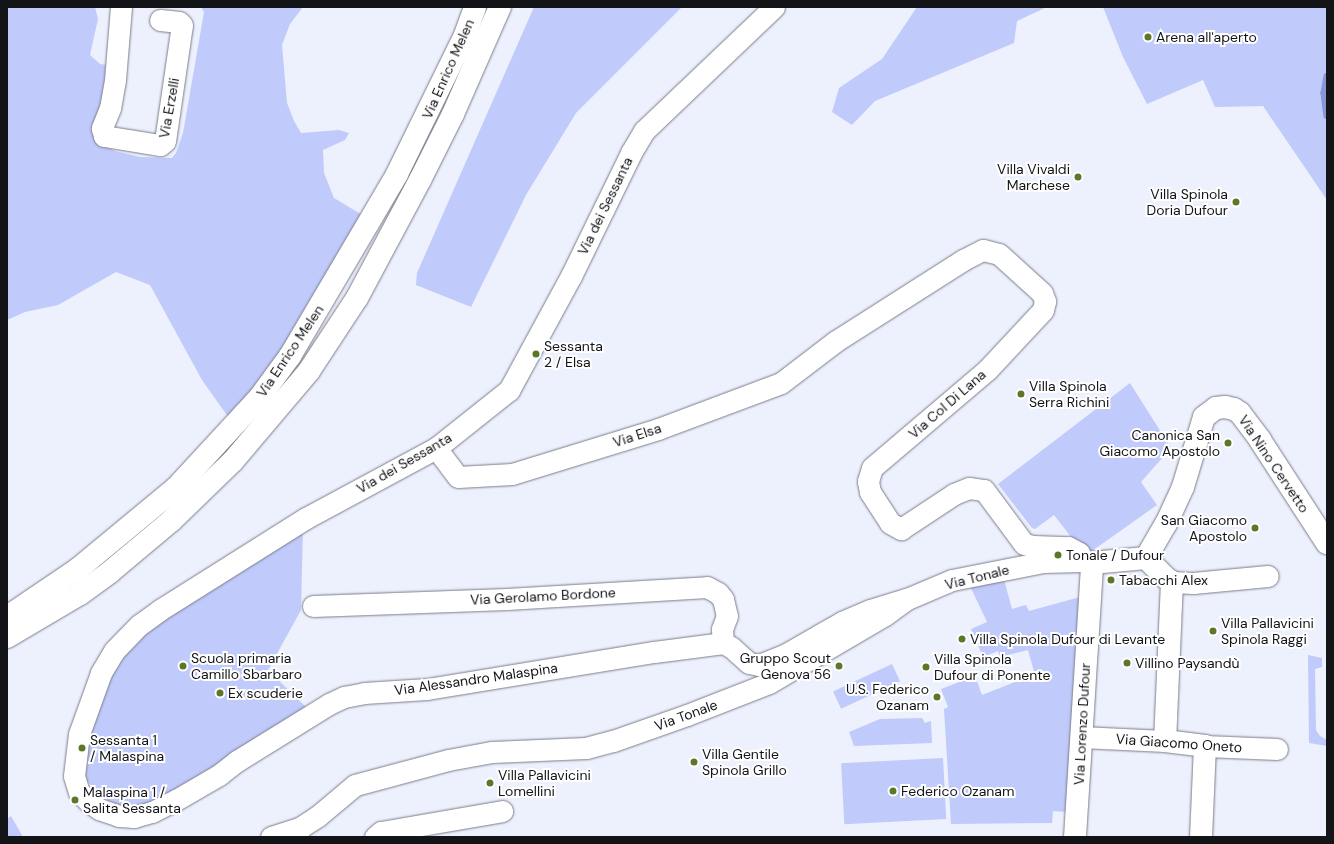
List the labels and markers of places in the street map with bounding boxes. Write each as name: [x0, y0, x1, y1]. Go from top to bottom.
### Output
place label: Arena all'aperto: [1156, 29, 1257, 45]
marker: Arena all'aperto: [1143, 32, 1153, 42]
place label: Villa Vivaldi Marchese: [997, 161, 1070, 194]
marker: Villa Vivaldi Marchese: [1073, 172, 1083, 182]
place label: Villa Spinola Doria Dufour: [1147, 186, 1228, 218]
marker: Villa Spinola Doria Dufour: [1231, 197, 1241, 207]
place label: Sessanta 2 / Elsa: [544, 338, 603, 370]
marker: Sessanta 2 / Elsa: [531, 349, 541, 359]
place label: Villa Spinola Serra Richini: [1029, 378, 1109, 410]
marker: Villa Spinola Serra Richini: [1016, 389, 1026, 399]
place label: Canonica San Giacomo Apostolo: [1100, 427, 1220, 460]
marker: Canonica San Giacomo Apostolo: [1223, 438, 1233, 448]
place label: San Giacomo Apostolo: [1161, 512, 1247, 544]
marker: San Giacomo Apostolo: [1250, 523, 1260, 533]
place label: Tonale / Dufour: [1066, 547, 1164, 563]
marker: Tonale / Dufour: [1053, 550, 1063, 560]
place label: Tabacchi Alex: [1119, 572, 1208, 588]
marker: Tabacchi Alex: [1106, 575, 1116, 585]
place label: Villa Pallavicini Spinola Raggi: [1221, 615, 1314, 648]
marker: Villa Pallavicini Spinola Raggi: [1208, 626, 1218, 636]
place label: Villa Spinola Dufour di Levante: [970, 631, 1165, 647]
marker: Villa Spinola Dufour di Levante: [957, 634, 967, 644]
place label: Scuola primaria Camillo Sbarbaro: [191, 650, 302, 682]
place label: Gruppo Scout Genova 56: [740, 650, 831, 682]
place label: Villa Spinola Dufour di Ponente: [934, 651, 1051, 684]
place label: Villino Paysandù: [1135, 655, 1239, 671]
marker: Villino Paysandù: [1122, 658, 1132, 668]
marker: Scuola primaria Camillo Sbarbaro: [178, 661, 188, 671]
marker: Gruppo Scout Genova 56: [834, 661, 844, 671]
marker: Villa Spinola Dufour di Ponente: [921, 662, 931, 672]
place label: U.S. Federico Ozanam: [846, 681, 929, 714]
place label: Ex scuderie: [228, 685, 303, 701]
marker: Ex scuderie: [215, 688, 225, 698]
marker: U.S. Federico Ozanam: [932, 692, 942, 702]
place label: Sessanta 1 / Malaspina: [90, 732, 164, 764]
marker: Sessanta 1 / Malaspina: [77, 743, 87, 753]
place label: Villa Gentile Spinola Grillo: [702, 746, 787, 778]
marker: Villa Gentile Spinola Grillo: [689, 757, 699, 767]
place label: Villa Pallavicini Lomellini: [498, 767, 591, 800]
marker: Villa Pallavicini Lomellini: [485, 778, 495, 788]
place label: Federico Ozanam: [901, 783, 1014, 799]
place label: Malaspina 1 / Salita Sessanta: [83, 784, 181, 816]
marker: Federico Ozanam: [888, 786, 898, 796]
marker: Malaspina 1 / Salita Sessanta: [70, 795, 80, 805]

